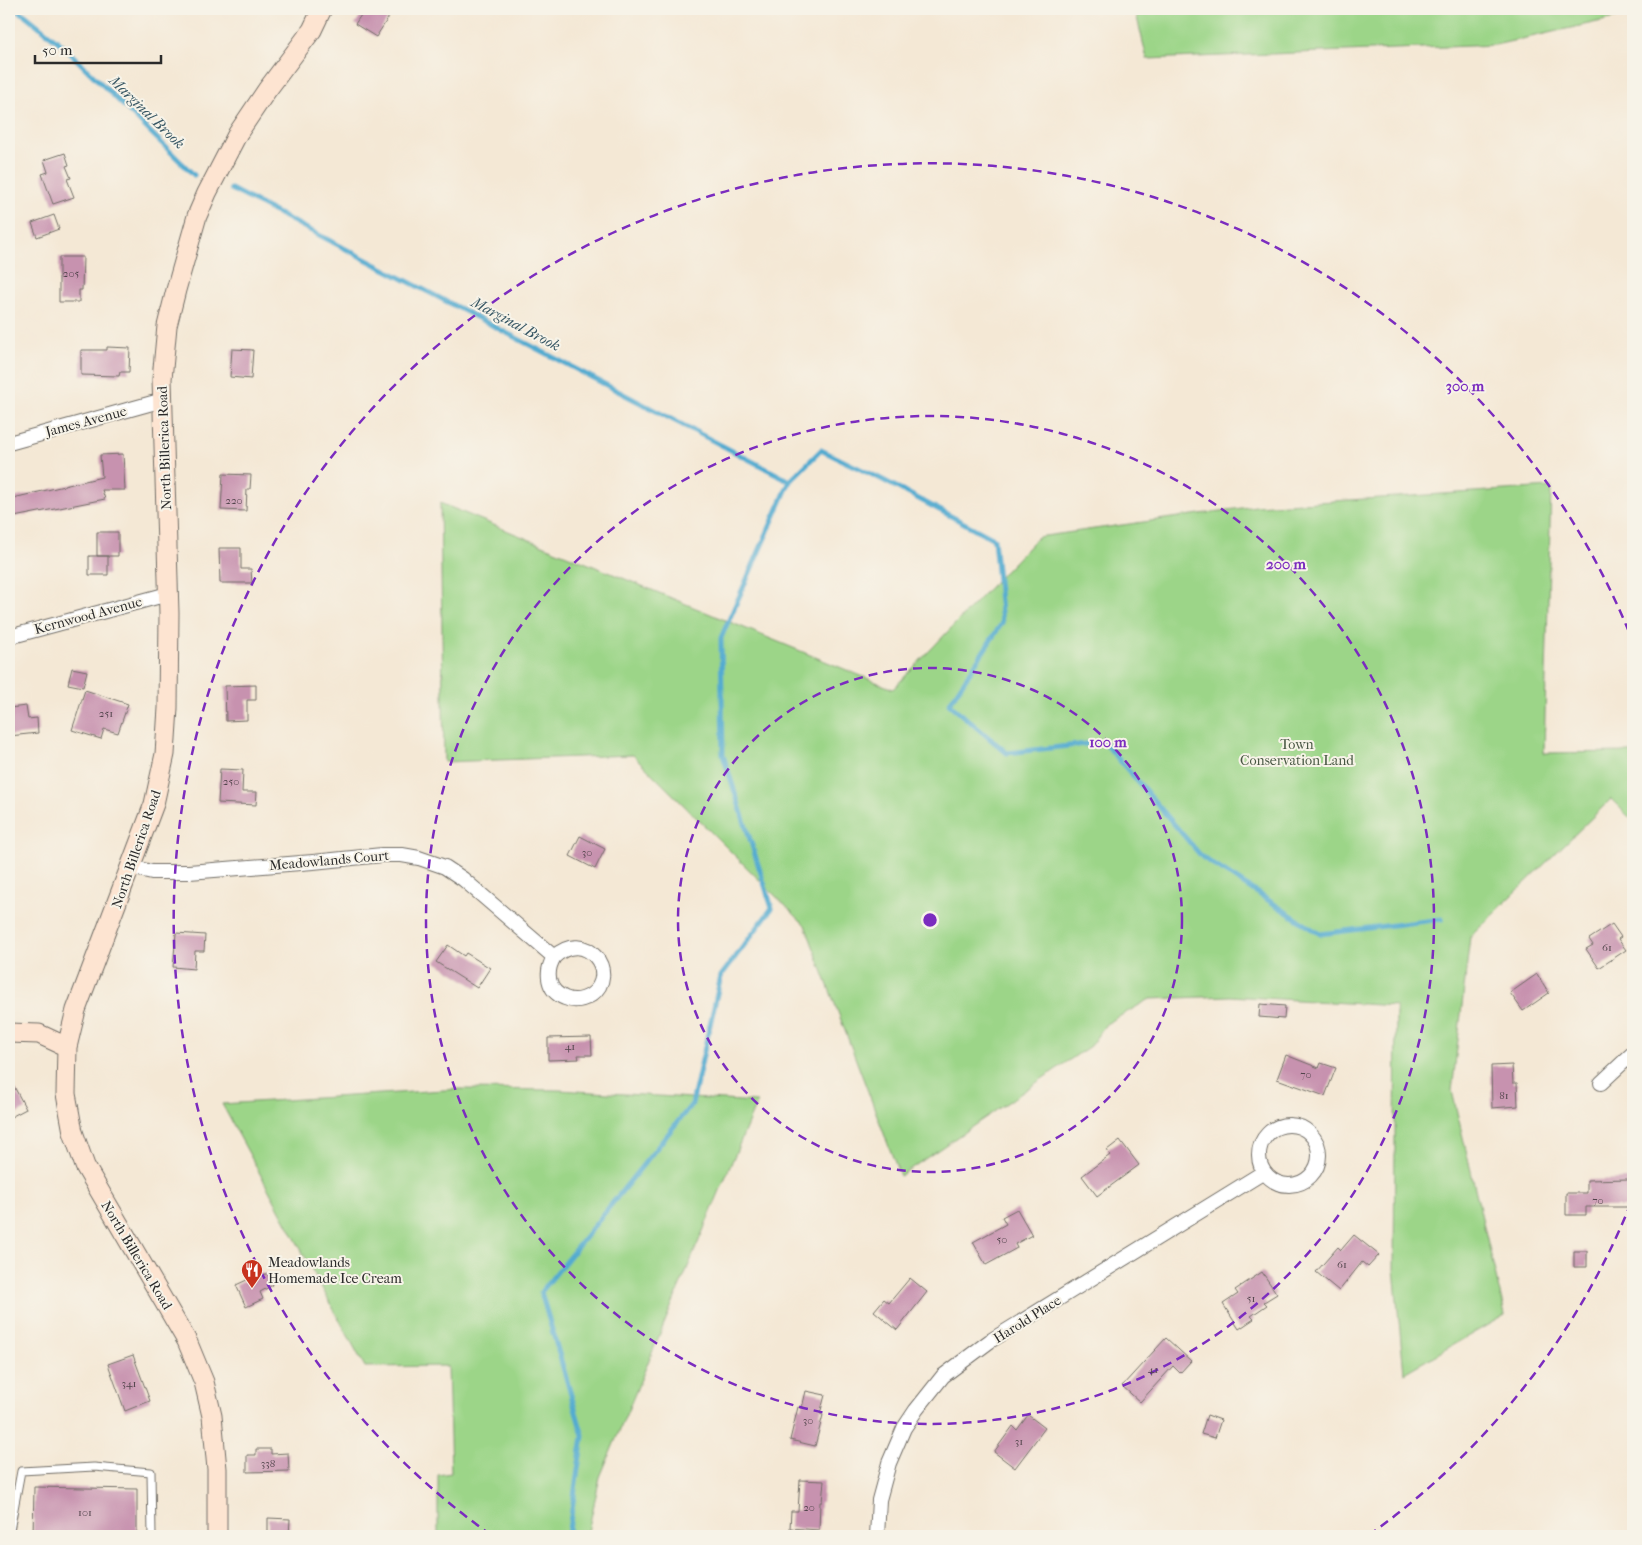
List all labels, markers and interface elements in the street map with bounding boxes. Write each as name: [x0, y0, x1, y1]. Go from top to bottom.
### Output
scale bar: [35, 32, 161, 64]
text: 50 m: [42, 41, 73, 59]
water label: Marginal Brook: [105, 71, 189, 153]
house number: 205: [63, 267, 79, 280]
water label: Marginal Brook: [468, 293, 564, 355]
text: 300 m: [1446, 377, 1485, 395]
street label: North Billerica Road: [154, 385, 175, 510]
street label: James Avenue: [43, 402, 129, 441]
house number: 220: [225, 494, 243, 507]
text: 200 m: [1266, 555, 1306, 573]
street label: Kernwood Avenue: [32, 593, 144, 638]
house number: 251: [99, 707, 113, 720]
text: 100 m: [1089, 733, 1127, 751]
park label: Town Conservation Land: [1240, 736, 1354, 769]
house number: 250: [223, 775, 239, 788]
street label: North Billerica Road: [108, 787, 165, 910]
house number: 30: [582, 846, 592, 859]
street label: Meadowlands Court: [268, 847, 390, 874]
centre of rings: [921, 911, 939, 929]
house number: 61: [1602, 941, 1612, 954]
house number: 41: [565, 1040, 575, 1053]
house number: 70: [1300, 1068, 1312, 1081]
house number: 81: [1499, 1089, 1509, 1102]
house number: 70: [1592, 1194, 1604, 1207]
street label: North Billerica Road: [97, 1198, 176, 1313]
house number: 50: [997, 1233, 1007, 1246]
place label: Meadowlands Homemade Ice Cream: [268, 1254, 402, 1287]
restaurant icon: Meadowlands Homemade Ice Cream: [240, 1258, 264, 1289]
house number: 61: [1337, 1258, 1347, 1271]
street label: Harold Place: [990, 1292, 1064, 1347]
house number: 51: [1247, 1292, 1255, 1305]
house number: 41: [1148, 1363, 1158, 1376]
house number: 341: [122, 1377, 137, 1390]
house number: 30: [803, 1414, 813, 1427]
house number: 31: [1015, 1435, 1023, 1448]
house number: 338: [261, 1457, 275, 1470]
house number: 20: [803, 1501, 815, 1514]
house number: 101: [78, 1506, 92, 1519]

